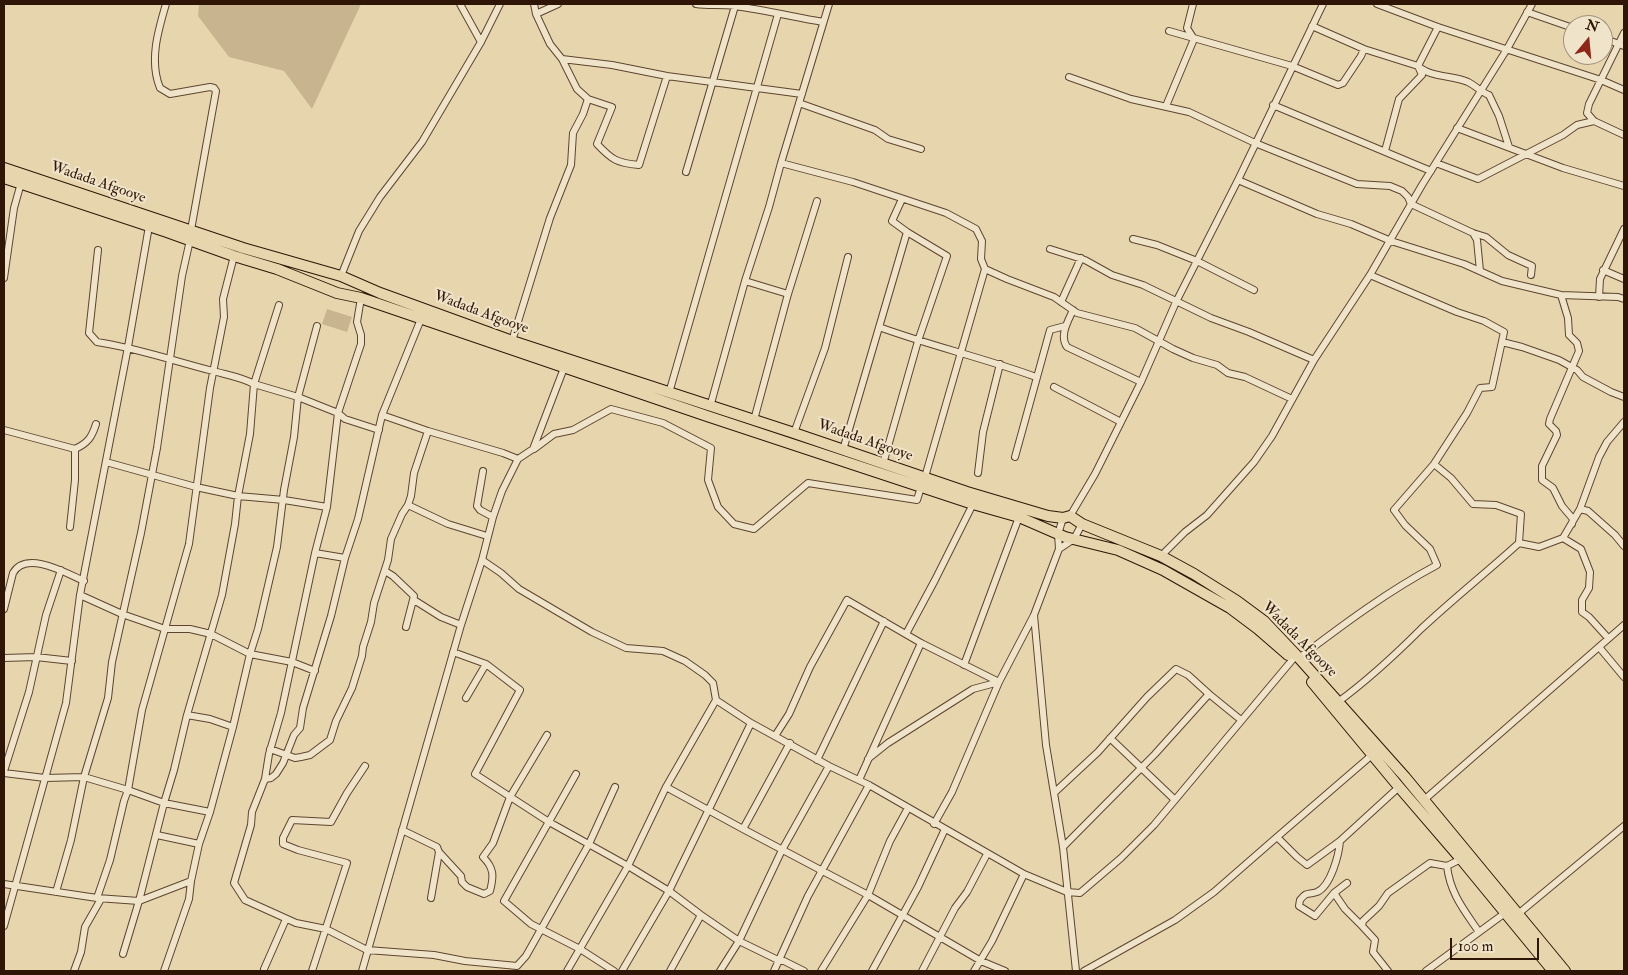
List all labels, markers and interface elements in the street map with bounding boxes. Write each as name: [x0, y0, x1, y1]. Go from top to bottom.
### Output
north arrow: [1563, 15, 1613, 65]
text: N: [1584, 16, 1601, 36]
street label: Wadada Afgooye: [48, 158, 148, 208]
street label: Wadada Afgooye: [431, 288, 531, 338]
street label: Wadada Afgooye: [815, 416, 915, 466]
street label: Wadada Afgooye: [1258, 599, 1340, 681]
scale bar: [1453, 928, 1542, 960]
text: 100 m: [1458, 937, 1493, 956]

